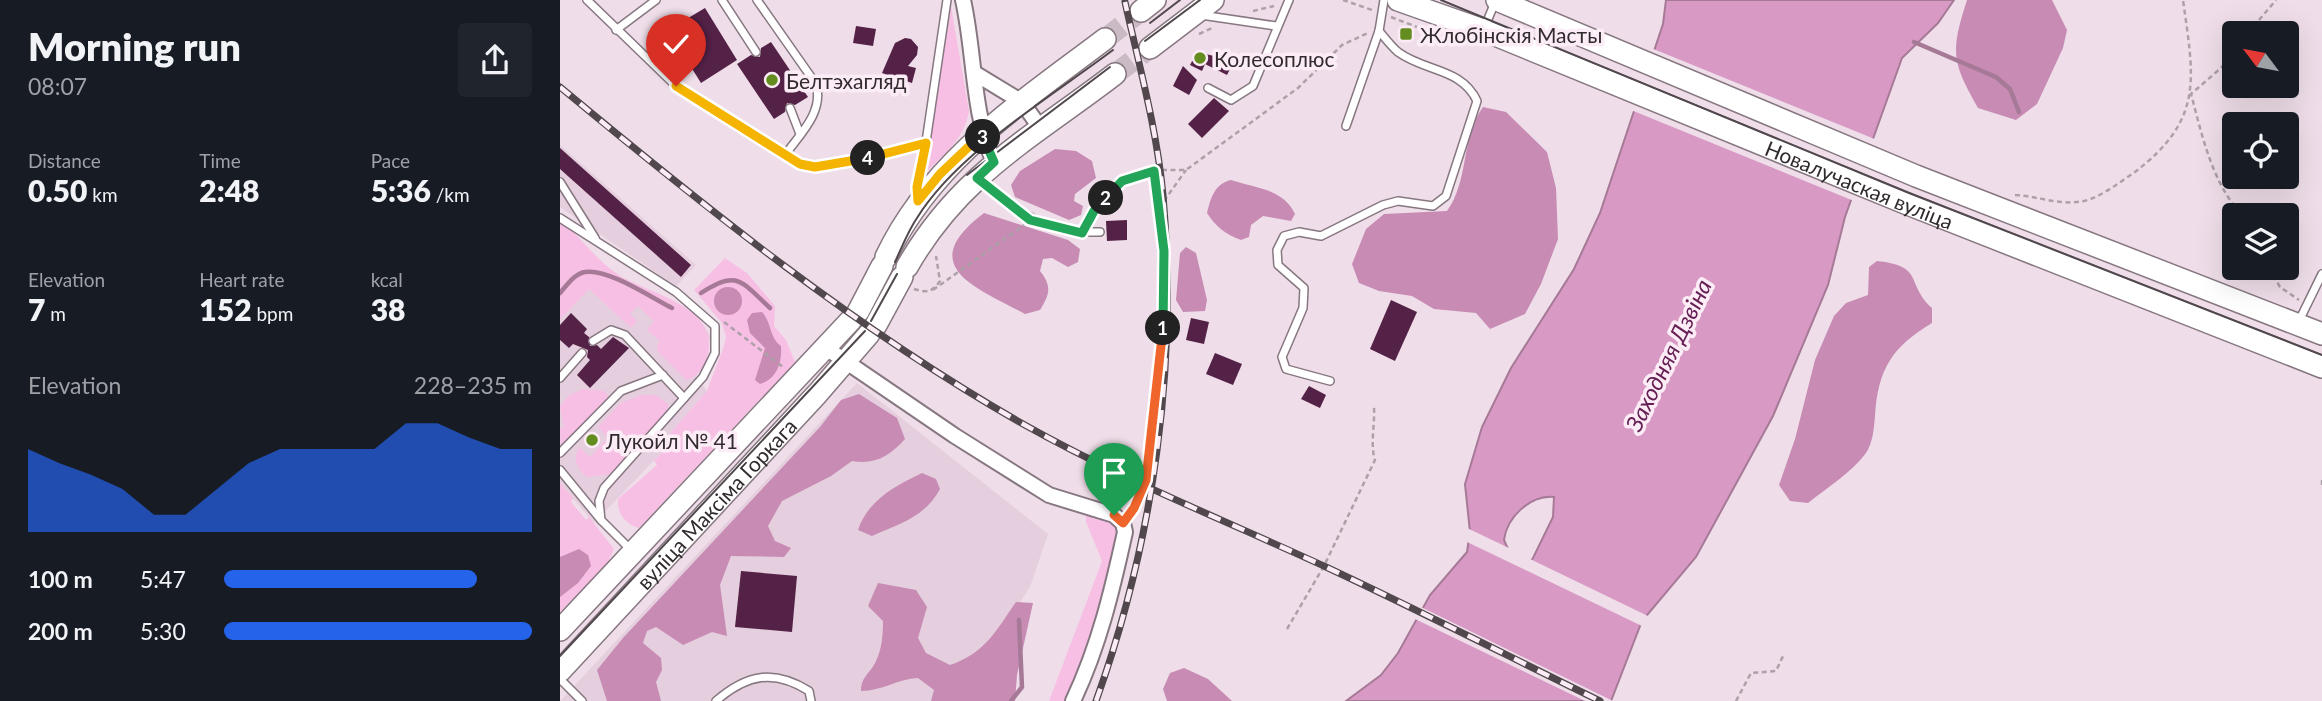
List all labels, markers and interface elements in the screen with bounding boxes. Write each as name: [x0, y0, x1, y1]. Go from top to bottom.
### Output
pin: [646, 14, 706, 86]
north arrow: [2222, 21, 2300, 98]
map controls: [2222, 21, 2299, 280]
place label: Жлобінскія Масты: [1420, 22, 1602, 47]
text: Morning run: [28, 23, 241, 69]
button: share: [458, 23, 532, 97]
icon: check: [657, 25, 695, 63]
marker: Жлобінскія Масты: [1398, 26, 1414, 42]
place label: Колесоплюс: [1214, 46, 1335, 71]
marker: Колесоплюс: [1192, 50, 1208, 66]
place label: Белтэхагляд: [786, 68, 907, 93]
text: 08:07: [28, 72, 87, 100]
marker: Белтэхагляд: [764, 72, 780, 88]
button: locate: [2222, 112, 2299, 189]
pin: 3: [966, 120, 1000, 154]
text: 3: [977, 125, 988, 148]
street label: Новалучаская вуліца: [1762, 135, 1957, 233]
pin: 4: [850, 140, 886, 176]
text: 4: [862, 146, 873, 169]
text: Distance: [28, 149, 101, 172]
text: Time: [199, 149, 241, 172]
text: Pace: [371, 149, 410, 172]
text: 0.50: [28, 172, 87, 208]
text: 2:48: [199, 172, 259, 208]
text: 5:36: [371, 172, 431, 208]
pin: 2: [1088, 180, 1124, 216]
text: km: [87, 183, 118, 206]
text: /km: [431, 183, 470, 206]
text: 2: [1100, 186, 1111, 209]
button: layers: [2222, 203, 2299, 280]
text: Elevation: [28, 268, 105, 291]
text: Heart rate: [199, 268, 285, 291]
text: kcal: [371, 268, 403, 291]
water label: Заходняя Дзвіна: [1619, 275, 1717, 436]
text: 7: [28, 291, 45, 327]
text: 152: [199, 291, 252, 327]
text: 38: [371, 291, 405, 327]
text: m: [45, 302, 66, 325]
text: bpm: [252, 302, 293, 325]
pin: 1: [1146, 310, 1180, 346]
text: 1: [1157, 316, 1168, 339]
text: Elevation: [28, 371, 121, 399]
text: 228–235 m: [414, 371, 532, 399]
street label: вуліца Максіма Горкага: [631, 413, 801, 594]
place label: Лукойл № 41: [605, 428, 738, 453]
marker: Лукойл № 41: [584, 432, 600, 448]
pin: [1084, 443, 1144, 515]
icon: arrive: [1095, 454, 1133, 492]
text: 100 m: [28, 565, 93, 593]
text: 5:47: [140, 565, 186, 593]
text: 200 m: [28, 617, 93, 645]
text: 5:30: [140, 617, 186, 645]

